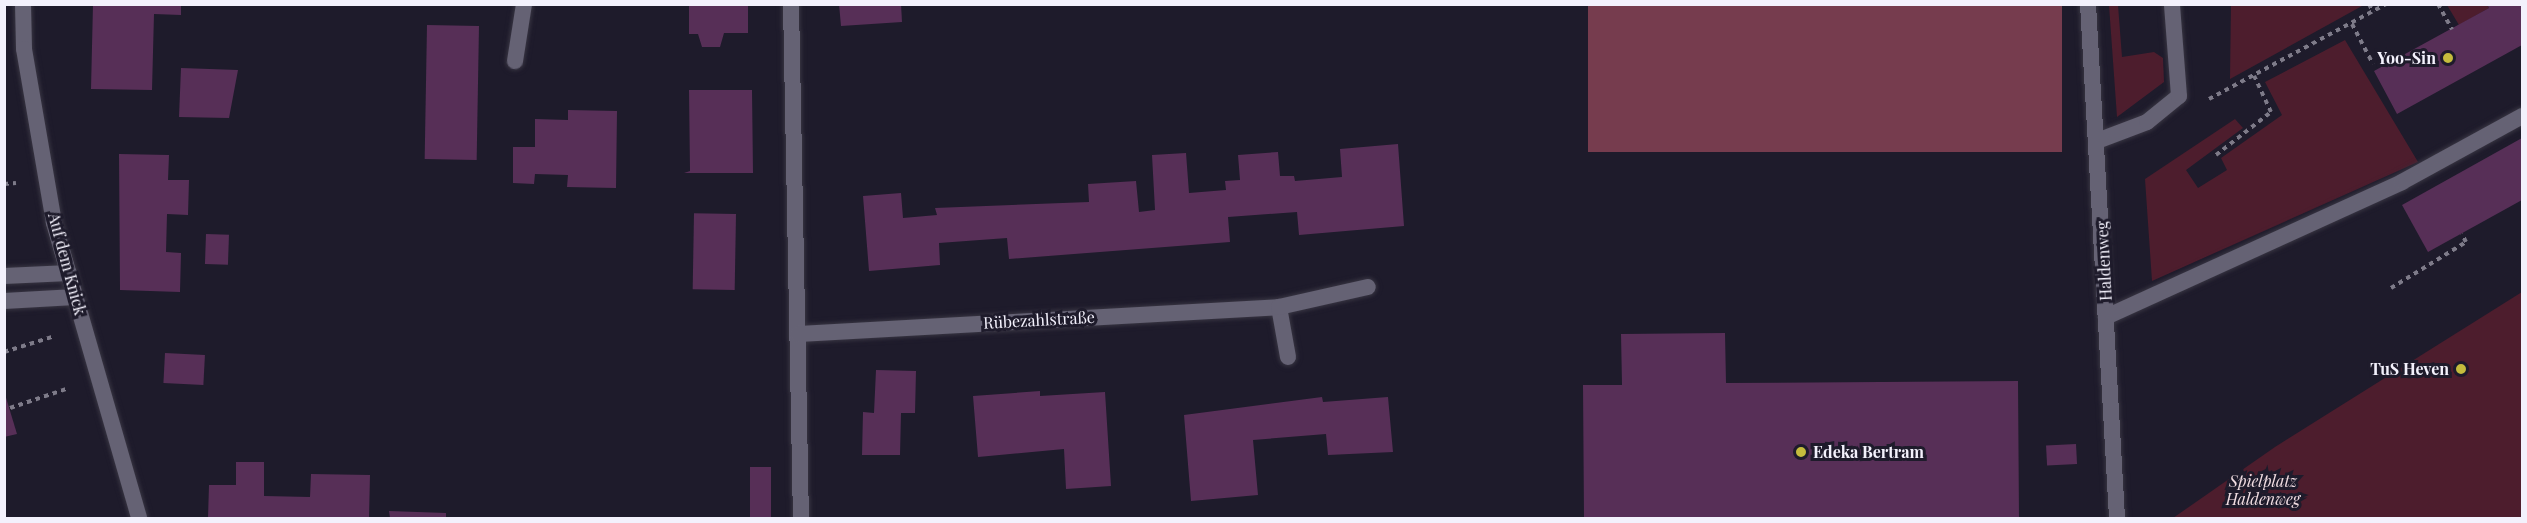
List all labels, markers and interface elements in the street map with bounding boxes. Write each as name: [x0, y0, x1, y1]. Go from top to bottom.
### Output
place label: Yoo-Sin: [2377, 48, 2436, 68]
marker: Yoo-Sin: [2441, 51, 2455, 65]
street label: Auf dem Knick: [44, 211, 90, 317]
street label: Haldenweg: [2092, 221, 2116, 301]
street label: Rübezahlstraße: [983, 307, 1095, 333]
place label: TuS Heven: [2370, 359, 2449, 379]
marker: TuS Heven: [2454, 362, 2468, 376]
place label: Edeka Bertram: [1813, 442, 1924, 462]
marker: Edeka Bertram: [1794, 445, 1808, 459]
park label: Spielplatz Haldenweg: [2226, 471, 2300, 509]

